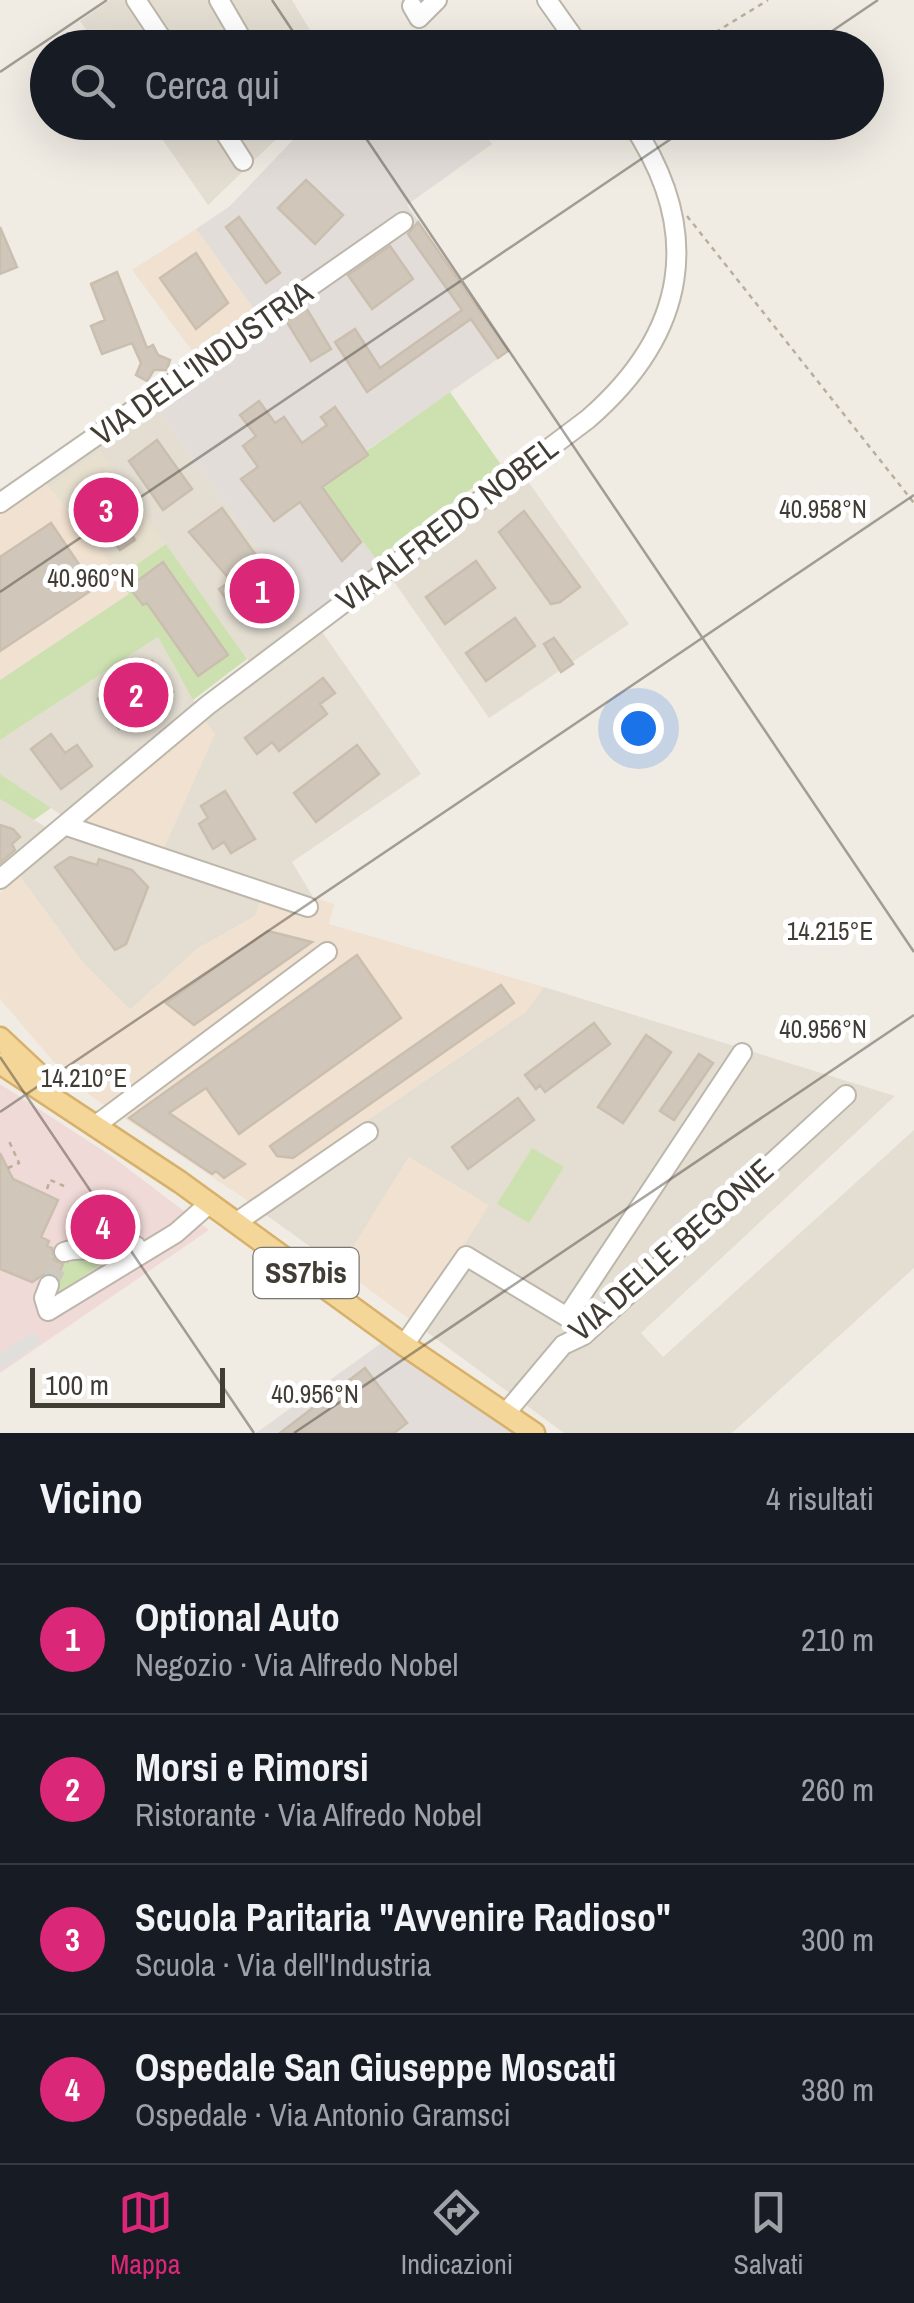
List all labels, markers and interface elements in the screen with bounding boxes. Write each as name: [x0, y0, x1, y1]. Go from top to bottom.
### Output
search box: [30, 30, 884, 140]
icon: search: [65, 58, 120, 113]
text: Cerca qui: [145, 60, 280, 111]
street label: VIA DELL'INDUSTRIA: [83, 270, 321, 455]
street label: VIA ALFREDO NOBEL: [327, 426, 567, 621]
pin: 3: [74, 472, 138, 548]
text: 40.958°N: [779, 492, 867, 526]
pin: 1: [230, 554, 294, 628]
text: 40.960°N: [47, 561, 135, 595]
pin: 2: [104, 658, 168, 732]
your location: [613, 703, 664, 754]
text: 14.215°E: [787, 914, 873, 948]
text: 40.956°N: [779, 1012, 867, 1046]
text: 14.210°E: [41, 1061, 127, 1095]
street label: VIA DELLE BEGONIE: [559, 1149, 782, 1351]
pin: 4: [70, 1190, 136, 1264]
road number: SS7bis: [254, 1248, 358, 1298]
scale bar: [30, 1363, 225, 1408]
text: 100 m: [45, 1366, 109, 1404]
text: 40.956°N: [271, 1377, 359, 1411]
text: Vicino: [40, 1470, 143, 1526]
text: 4 risultati: [766, 1477, 874, 1520]
text: Optional Auto: [135, 1592, 340, 1643]
text: 1: [65, 1618, 80, 1661]
text: 210 m: [801, 1618, 874, 1661]
text: Negozio · Via Alfredo Nobel: [135, 1643, 458, 1686]
text: Morsi e Rimorsi: [135, 1742, 369, 1793]
text: 2: [65, 1768, 80, 1811]
text: 260 m: [801, 1768, 874, 1811]
text: Ristorante · Via Alfredo Nobel: [135, 1793, 482, 1836]
text: Scuola Paritaria "Avvenire Radioso": [135, 1892, 671, 1943]
text: 3: [65, 1918, 80, 1961]
text: 300 m: [801, 1918, 874, 1961]
text: Scuola · Via dell'Industria: [135, 1943, 431, 1986]
text: Ospedale San Giuseppe Moscati: [135, 2042, 616, 2093]
text: 4: [65, 2068, 80, 2111]
text: 380 m: [801, 2068, 874, 2111]
text: Ospedale · Via Antonio Gramsci: [135, 2093, 511, 2136]
tab: Mappa: [110, 2185, 180, 2283]
tab: Indicazioni: [401, 2185, 513, 2283]
tab: Salvati: [734, 2185, 804, 2283]

